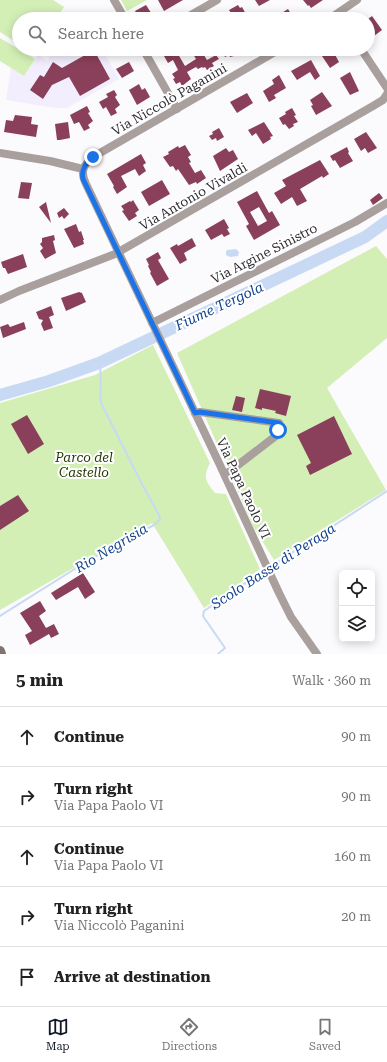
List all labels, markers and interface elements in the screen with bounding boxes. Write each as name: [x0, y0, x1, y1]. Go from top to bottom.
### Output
search box: [12, 12, 375, 56]
icon: search: [26, 23, 48, 45]
text: Search here: [58, 25, 144, 43]
street label: Via Niccolò Paganini: [109, 60, 229, 138]
route end: [84, 148, 102, 166]
street label: Via Antonio Vivaldi: [137, 160, 250, 233]
street label: Via Argine Sinistro: [209, 220, 320, 287]
water label: Fiume Tergola: [172, 279, 266, 334]
route start: [269, 421, 287, 439]
street label: Via Papa Paolo VI: [214, 435, 274, 541]
park label: Parco del Castello: [54, 450, 113, 480]
water label: Rio Negrisia: [71, 520, 150, 576]
water label: Scolo Basse di Peraga: [207, 520, 338, 613]
map controls: [339, 570, 375, 642]
button: locate: [339, 570, 375, 606]
button: layers: [339, 606, 375, 642]
text: 5 min: [16, 670, 63, 690]
text: Walk · 360 m: [292, 673, 371, 688]
icon: ahead: [16, 726, 38, 748]
text: Continue: [54, 728, 124, 746]
text: 90 m: [341, 729, 371, 744]
text: Turn right: [54, 780, 133, 798]
icon: right: [16, 786, 38, 808]
text: 90 m: [341, 789, 371, 804]
text: Via Papa Paolo VI: [54, 798, 164, 813]
text: Continue: [54, 840, 124, 858]
icon: ahead: [16, 846, 38, 868]
text: 160 m: [334, 849, 371, 864]
text: Via Papa Paolo VI: [54, 858, 164, 873]
text: Turn right: [54, 900, 133, 918]
icon: right: [16, 906, 38, 928]
text: 20 m: [341, 909, 371, 924]
text: Via Niccolò Paganini: [54, 918, 184, 933]
icon: arrive: [16, 966, 38, 988]
text: Arrive at destination: [54, 968, 210, 986]
tab: Map: [46, 1016, 70, 1053]
tab: Directions: [162, 1016, 217, 1053]
tab: Saved: [309, 1016, 341, 1053]

